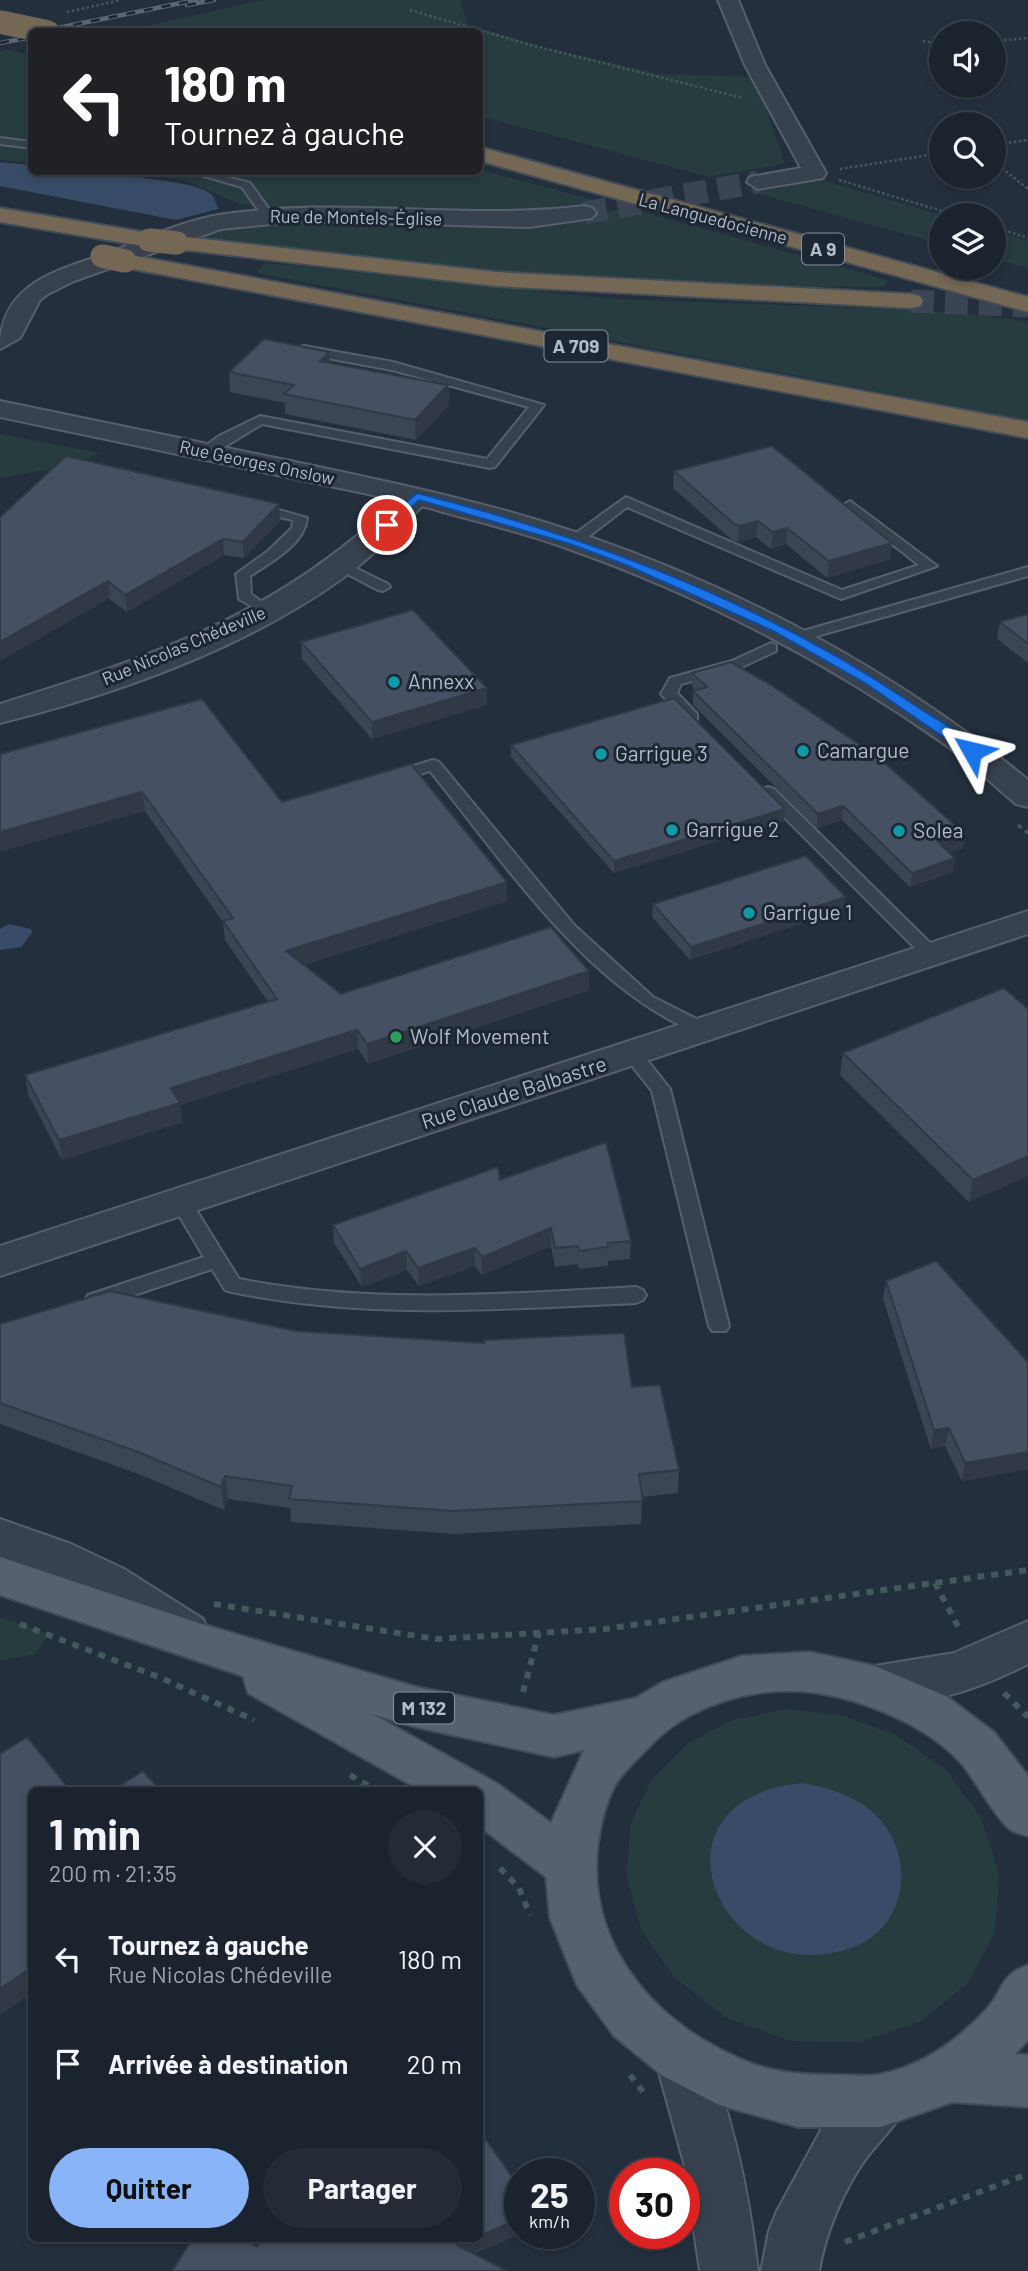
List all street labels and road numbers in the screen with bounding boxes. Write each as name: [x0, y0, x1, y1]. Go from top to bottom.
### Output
street label: La Languedocienne: [636, 188, 790, 248]
street label: Rue de Montels-Église: [270, 204, 442, 230]
road number: A 9: [802, 233, 844, 264]
road number: A 709: [544, 330, 608, 362]
street label: Rue Georges Onslow: [178, 435, 337, 489]
street label: Rue Nicolas Chédeville: [98, 601, 269, 690]
street label: Rue Claude Balbastre: [418, 1050, 609, 1133]
road number: M 132: [394, 1692, 454, 1724]

